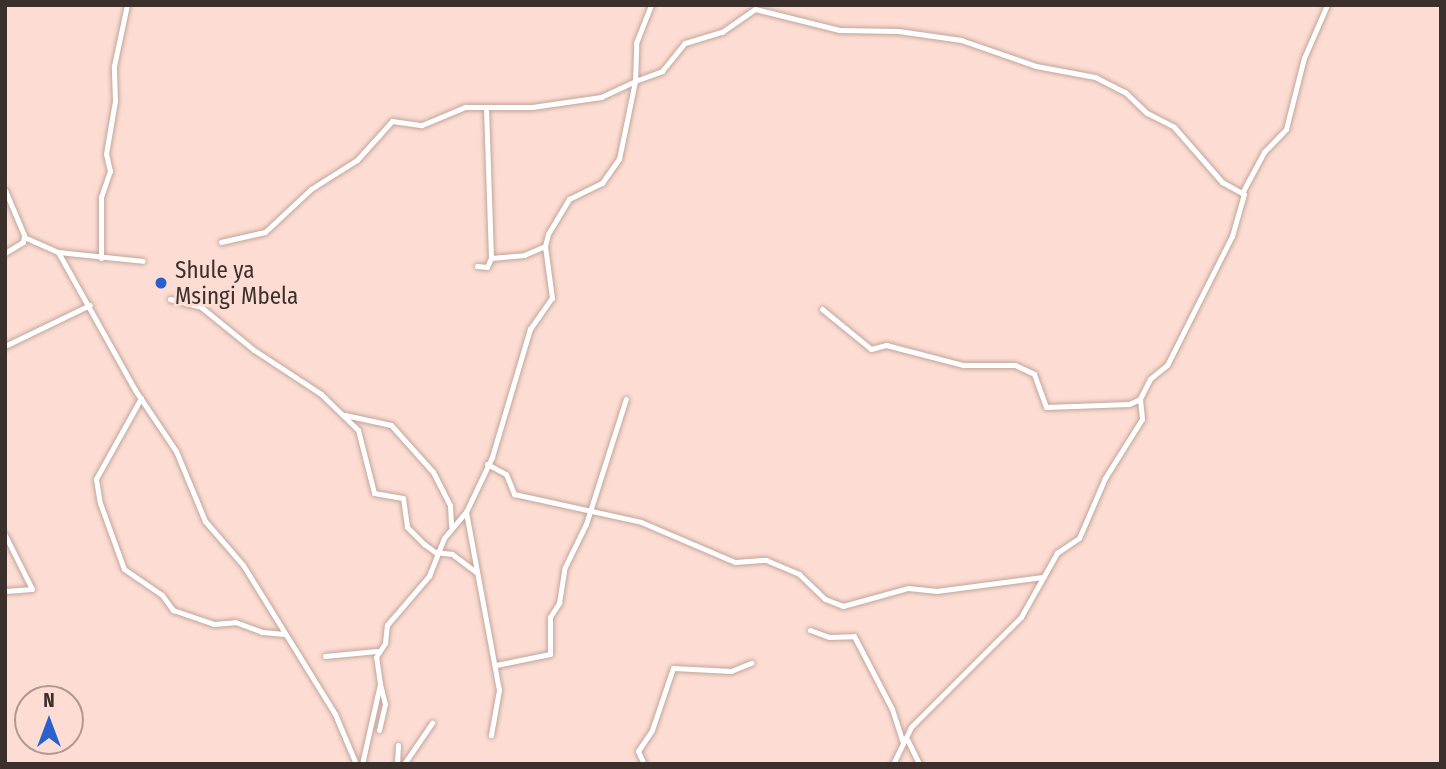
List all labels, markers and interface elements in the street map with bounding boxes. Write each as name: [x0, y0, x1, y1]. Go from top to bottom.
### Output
place label: Shule ya Msingi Mbela: [175, 256, 298, 310]
marker: Shule ya Msingi Mbela: [153, 275, 169, 291]
north arrow: [14, 685, 84, 755]
text: N: [43, 689, 55, 712]

